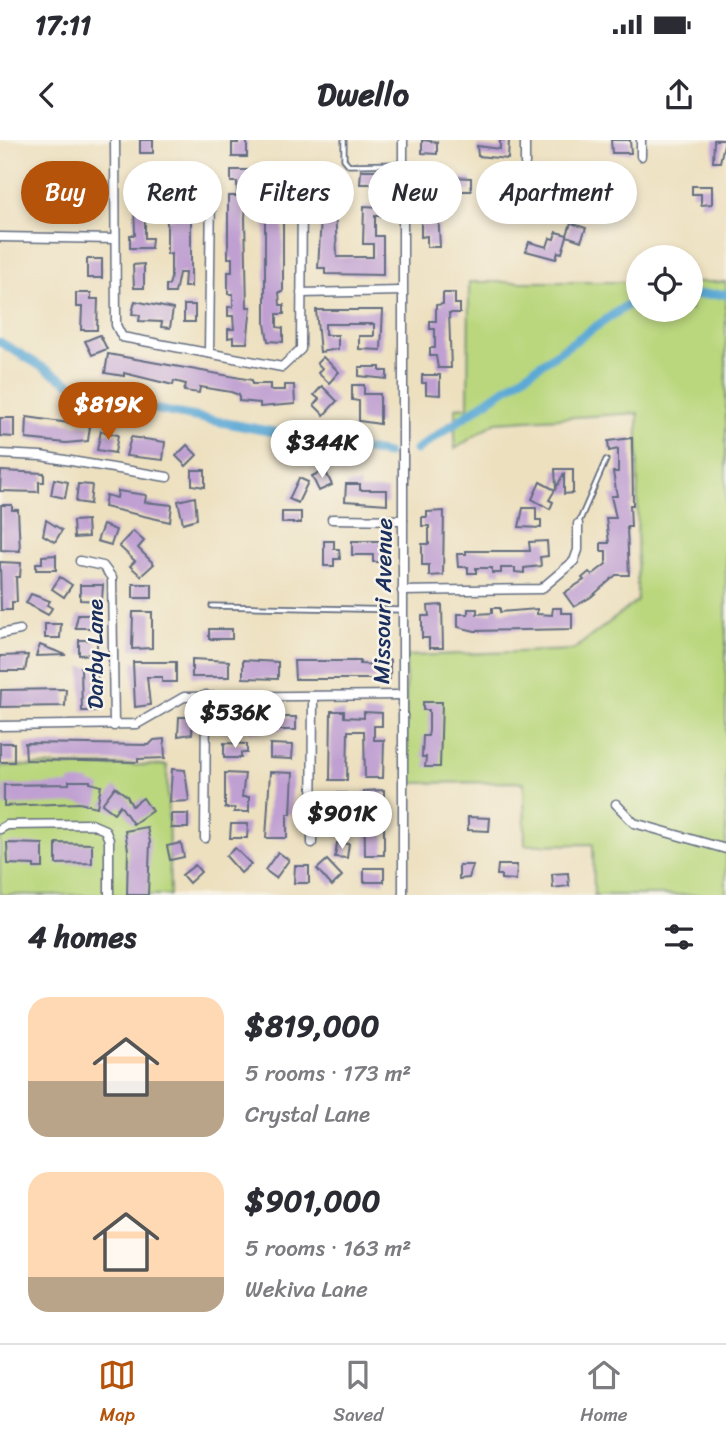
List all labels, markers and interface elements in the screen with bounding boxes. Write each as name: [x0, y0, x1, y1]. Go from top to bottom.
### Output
text: 17:11: [35, 2, 91, 48]
text: Dwello: [317, 66, 409, 123]
icon: back: [28, 76, 66, 114]
icon: share: [660, 76, 698, 114]
chip: Buy: [21, 161, 109, 224]
chip: Rent: [123, 161, 222, 224]
chip: Filters: [236, 161, 354, 224]
chip: New: [368, 161, 462, 224]
chip: Apartment: [476, 161, 637, 224]
map controls: [626, 245, 703, 322]
button: locate: [626, 245, 703, 322]
pin: $819K: [59, 383, 157, 442]
text: $819K: [74, 384, 142, 425]
pin: $344K: [273, 420, 371, 480]
text: $344K: [287, 422, 357, 463]
street label: Missouri Avenue: [361, 517, 405, 684]
street label: Darby Lane: [75, 599, 116, 709]
pin: $536K: [186, 690, 284, 750]
text: $536K: [200, 692, 270, 733]
pin: $901K: [293, 792, 391, 851]
text: $901K: [308, 793, 376, 834]
text: 4 homes: [28, 910, 136, 964]
icon: filters: [660, 918, 698, 956]
text: $819,000: [245, 999, 380, 1053]
icon: home: [84, 1025, 168, 1109]
text: 5 rooms · 173 m²: [245, 1053, 411, 1094]
text: Crystal Lane: [245, 1094, 370, 1135]
text: $901,000: [245, 1174, 380, 1228]
icon: home: [84, 1200, 168, 1284]
text: 5 rooms · 163 m²: [245, 1228, 411, 1269]
text: Wekiva Lane: [245, 1269, 368, 1310]
tab: Map: [98, 1356, 136, 1431]
tab: Saved: [333, 1356, 383, 1431]
tab: Home: [580, 1356, 628, 1431]

